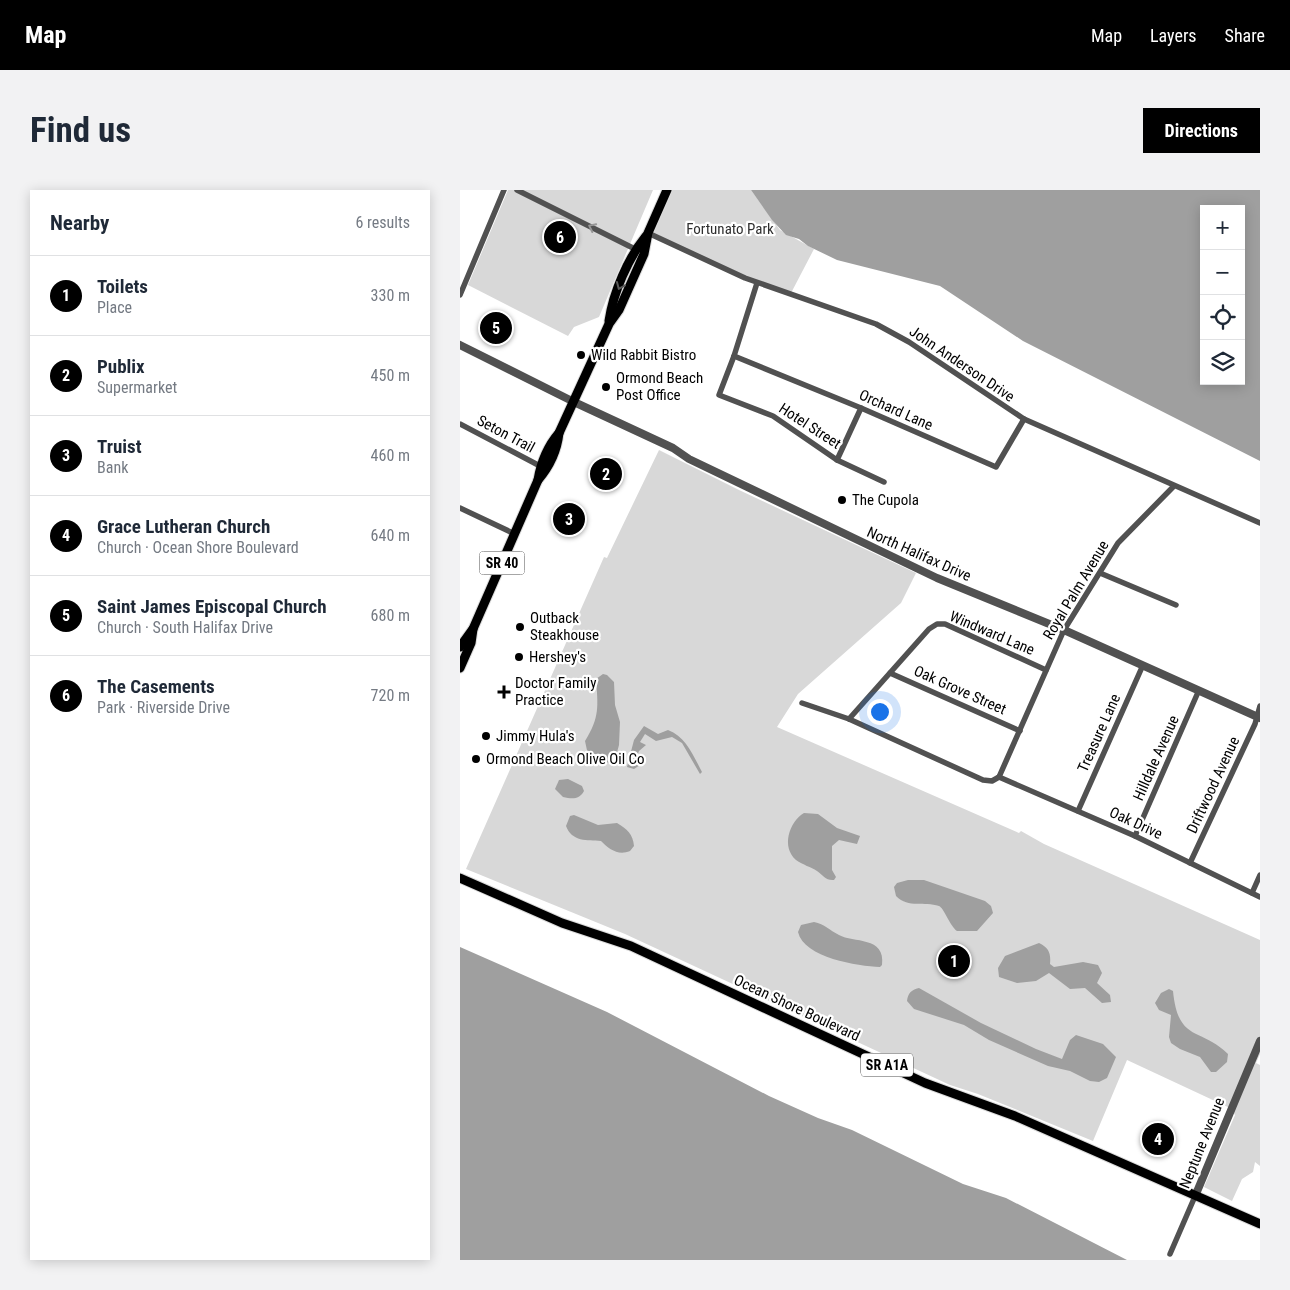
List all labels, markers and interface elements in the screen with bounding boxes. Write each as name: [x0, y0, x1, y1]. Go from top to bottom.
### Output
text: Map: [25, 21, 66, 49]
text: Map: [1091, 25, 1122, 46]
text: Layers: [1150, 25, 1197, 46]
text: Share: [1225, 25, 1265, 46]
button: Directions: [1143, 108, 1260, 153]
text: Find us: [30, 110, 131, 151]
map controls: [1200, 205, 1245, 385]
button: +: [1200, 205, 1245, 250]
text: Nearby: [50, 211, 109, 235]
text: 6 results: [355, 213, 410, 232]
pin: 6: [544, 218, 576, 256]
park label: Fortunato Park: [686, 220, 774, 238]
one-way arrow: [588, 223, 597, 233]
button: −: [1200, 250, 1245, 295]
text: Toilets: [97, 275, 148, 298]
one-way arrow: [615, 281, 626, 290]
text: 1: [62, 286, 70, 305]
text: 330 m: [371, 286, 410, 305]
button: locate: [1200, 295, 1245, 340]
text: Place: [97, 298, 132, 317]
pin: 5: [480, 309, 512, 347]
street label: John Anderson Drive: [906, 322, 1018, 406]
button: layers: [1200, 340, 1245, 385]
place label: Wild Rabbit Bistro: [591, 346, 696, 364]
marker: Wild Rabbit Bistro: [575, 349, 587, 361]
text: Publix: [97, 355, 145, 378]
text: 2: [62, 366, 70, 385]
text: 450 m: [371, 366, 410, 385]
place label: Ormond Beach Post Office: [616, 369, 703, 404]
text: Supermarket: [97, 378, 177, 397]
marker: Ormond Beach Post Office: [600, 381, 612, 393]
street label: Orchard Lane: [856, 386, 936, 434]
street label: Hotel Street: [776, 399, 844, 453]
street label: Seton Trail: [474, 411, 538, 457]
text: Truist: [97, 435, 142, 458]
text: 3: [62, 446, 70, 465]
text: 460 m: [371, 446, 410, 465]
pin: 2: [590, 455, 622, 493]
text: Bank: [97, 458, 128, 477]
place label: The Cupola: [852, 491, 919, 509]
marker: The Cupola: [836, 494, 848, 506]
pin: 3: [553, 500, 585, 538]
text: Grace Lutheran Church: [97, 515, 270, 538]
street label: North Halifax Drive: [864, 523, 974, 585]
text: 4: [62, 526, 70, 545]
text: 640 m: [371, 526, 410, 545]
street label: Royal Palm Avenue: [1039, 537, 1113, 643]
text: Church · Ocean Shore Boulevard: [97, 538, 299, 557]
road number: SR 40: [480, 552, 524, 574]
text: Saint James Episcopal Church: [97, 595, 327, 618]
text: 5: [62, 606, 70, 625]
text: 680 m: [371, 606, 410, 625]
street label: Windward Lane: [947, 607, 1037, 659]
place label: Outback Steakhouse: [530, 609, 599, 644]
text: Church · South Halifax Drive: [97, 618, 273, 637]
marker: Outback Steakhouse: [514, 621, 526, 633]
place label: Hershey's: [529, 648, 586, 666]
marker: Hershey's: [513, 651, 525, 663]
street label: Oak Grove Street: [911, 662, 1009, 718]
place label: Doctor Family Practice: [515, 674, 596, 709]
text: The Casements: [97, 675, 215, 698]
marker: Doctor Family Practice: [497, 685, 511, 699]
text: 6: [62, 686, 70, 705]
text: 720 m: [371, 686, 410, 705]
street label: Treasure Lane: [1074, 691, 1124, 775]
text: Park · Riverside Drive: [97, 698, 230, 717]
your location: [867, 699, 893, 725]
street label: Hilldale Avenue: [1129, 713, 1183, 803]
place label: Jimmy Hula's: [496, 727, 575, 745]
marker: Jimmy Hula's: [480, 730, 492, 742]
street label: Driftwood Avenue: [1183, 734, 1243, 836]
place label: Ormond Beach Olive Oil Co: [486, 750, 645, 768]
marker: Ormond Beach Olive Oil Co: [470, 753, 482, 765]
street label: Oak Drive: [1107, 803, 1165, 843]
pin: 1: [938, 942, 970, 980]
street label: Ocean Shore Boulevard: [731, 971, 863, 1045]
road number: SR A1A: [861, 1054, 913, 1076]
street label: Neptune Avenue: [1176, 1095, 1228, 1191]
pin: 4: [1142, 1120, 1174, 1158]

